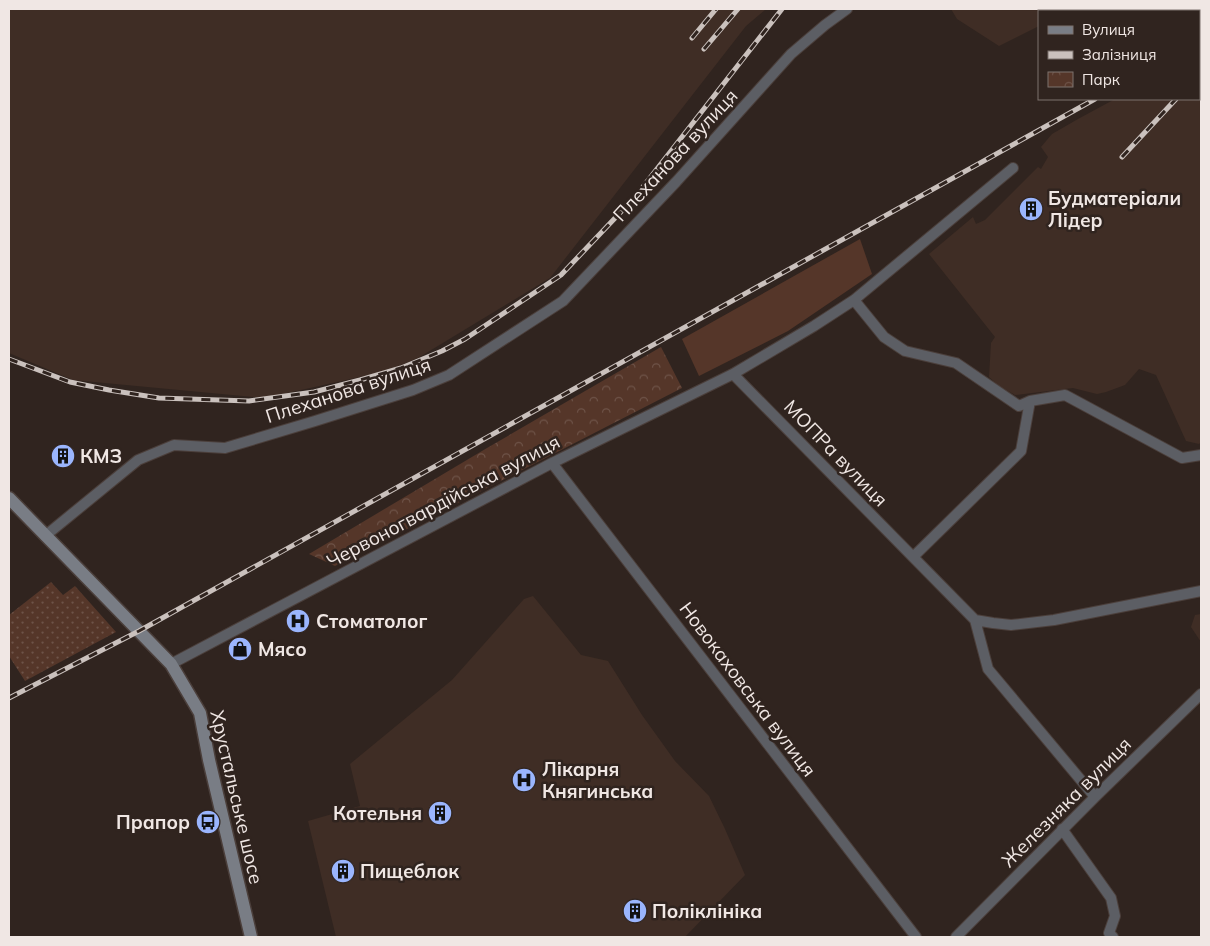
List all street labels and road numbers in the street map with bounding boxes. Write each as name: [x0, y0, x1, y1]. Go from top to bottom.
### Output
street label: Плеханова вулиця: [607, 84, 743, 226]
street label: Плеханова вулиця: [262, 352, 434, 428]
street label: МОПРа вулиця: [779, 395, 893, 511]
street label: Червоногвардійська вулиця: [322, 429, 564, 573]
street label: Новокаховська вулиця: [674, 597, 822, 781]
street label: Хрустальське шосе: [205, 708, 269, 886]
street label: Железняка вулиця: [996, 732, 1136, 872]

